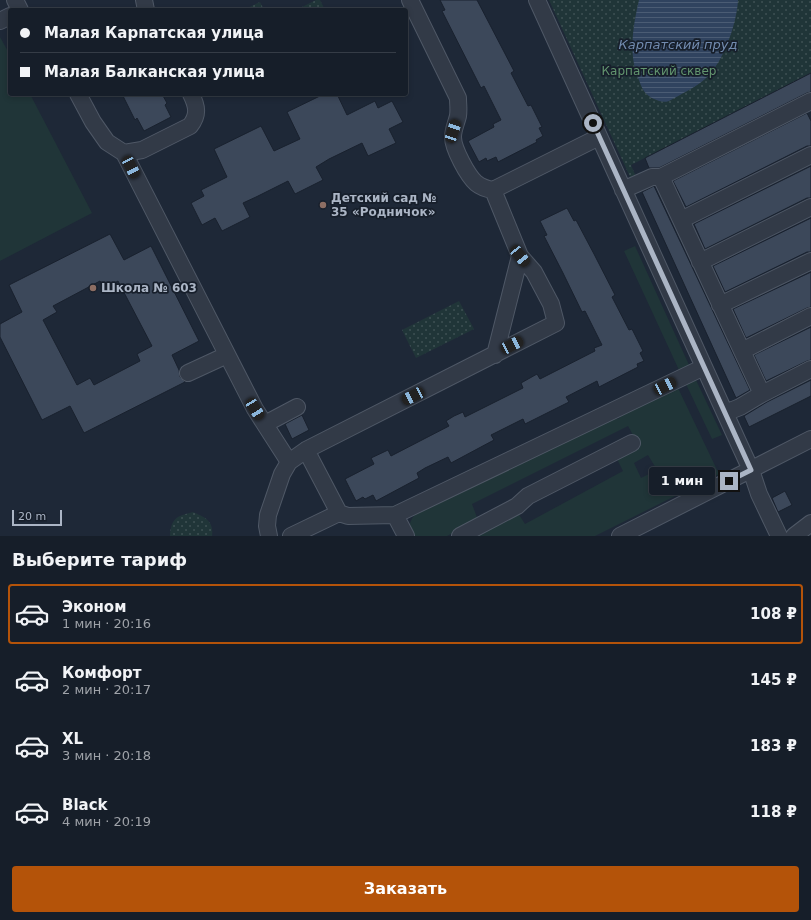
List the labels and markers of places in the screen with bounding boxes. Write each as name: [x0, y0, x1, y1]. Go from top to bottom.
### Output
place label: Детский сад № 35 «Родничок»: [331, 191, 437, 219]
marker: Детский сад № 35 «Родничок»: [318, 200, 328, 210]
place label: Школа № 603: [101, 281, 197, 295]
marker: Школа № 603: [88, 283, 98, 293]

